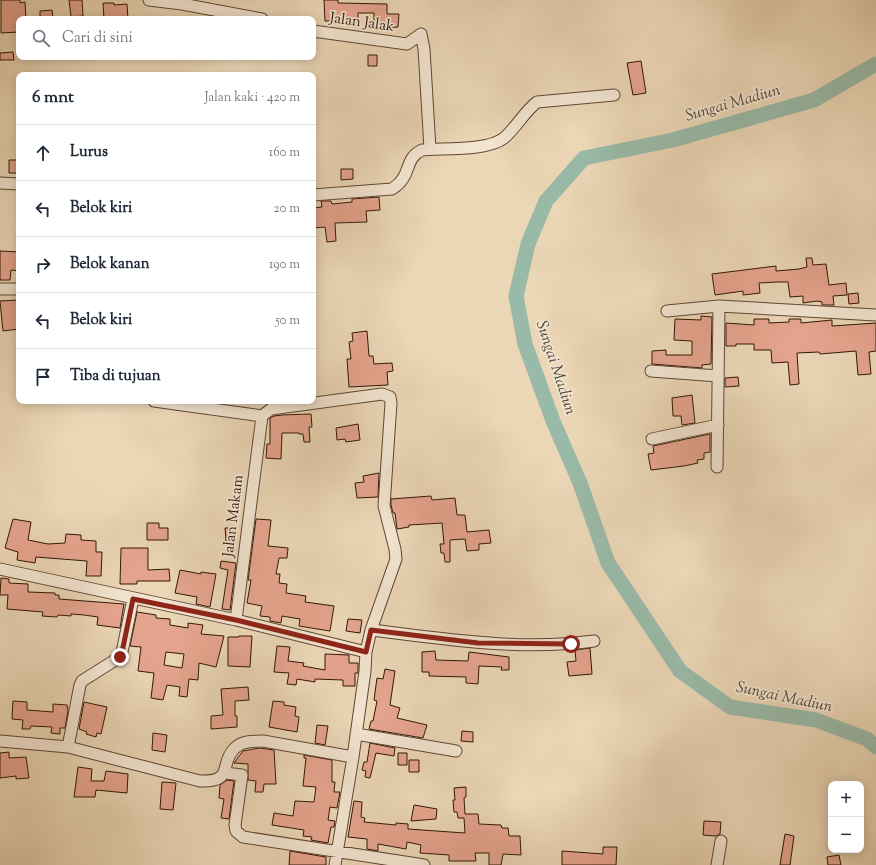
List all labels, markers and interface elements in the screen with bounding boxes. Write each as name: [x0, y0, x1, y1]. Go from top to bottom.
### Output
street label: Jalan Jalak: [327, 8, 396, 38]
search box: [16, 16, 316, 60]
icon: search: [30, 27, 52, 49]
text: Cari di sini: [62, 28, 133, 49]
water label: Sungai Madiun: [683, 79, 784, 129]
text: 6 mnt: [32, 86, 74, 110]
text: Jalan kaki · 420 m: [204, 89, 300, 107]
icon: ahead: [32, 142, 54, 164]
text: Lurus: [70, 142, 108, 163]
text: 160 m: [269, 144, 300, 162]
icon: left: [32, 198, 54, 220]
text: Belok kiri: [70, 198, 132, 219]
text: 20 m: [274, 200, 300, 218]
icon: right: [32, 254, 54, 276]
text: Belok kanan: [70, 254, 150, 275]
text: 190 m: [269, 256, 300, 274]
icon: left: [32, 310, 54, 332]
text: Belok kiri: [70, 310, 132, 331]
text: 50 m: [275, 312, 300, 330]
water label: Sungai Madiun: [529, 318, 581, 419]
icon: arrive: [32, 366, 54, 388]
text: Tiba di tujuan: [70, 366, 161, 387]
street label: Jalan Makam: [218, 473, 250, 559]
route start: [562, 635, 580, 653]
route end: [111, 648, 129, 666]
water label: Sungai Madiun: [734, 677, 835, 720]
map controls: [828, 781, 864, 853]
button: +: [828, 781, 864, 817]
button: −: [828, 817, 864, 853]

